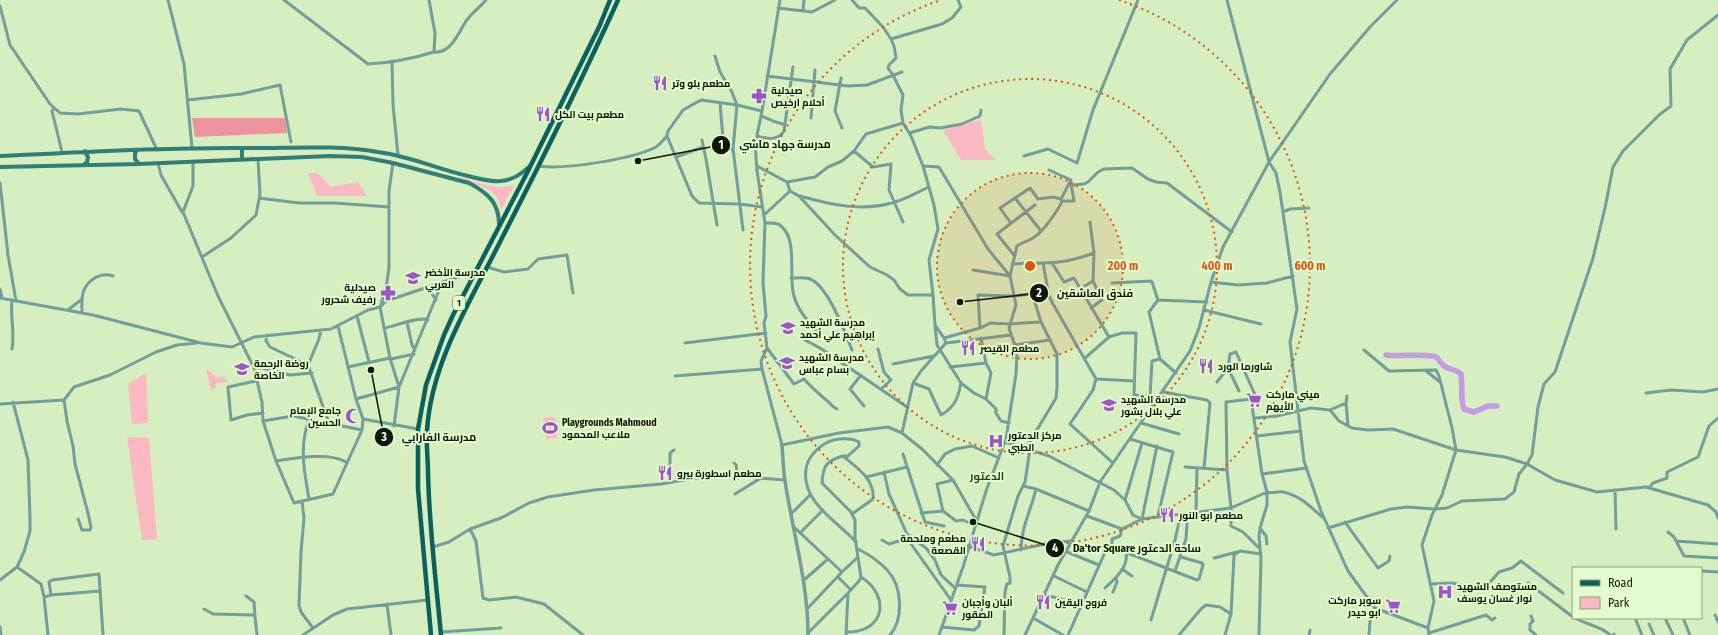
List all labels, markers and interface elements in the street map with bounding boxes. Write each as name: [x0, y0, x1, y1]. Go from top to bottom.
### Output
restaurant icon: مطعم بلو وتر: [651, 74, 669, 92]
place label: مطعم بلو وتر: [671, 78, 730, 91]
place label: صيدلية أحلام ارخيص: [771, 85, 825, 110]
pharmacy icon: صيدلية أحلام ارخيص: [750, 87, 768, 105]
restaurant icon: مطعم بيت الكل: [534, 105, 552, 123]
place label: مطعم بيت الكل: [555, 109, 624, 122]
callout: مدرسة جهاد ماشي: [711, 133, 839, 156]
text: 1: [718, 138, 724, 152]
text: مدرسة جهاد ماشي: [739, 138, 831, 154]
centre of rings: [1023, 259, 1037, 273]
text: 200 m: [1107, 259, 1138, 273]
text: 400 m: [1202, 259, 1232, 273]
text: 600 m: [1294, 259, 1326, 273]
place label: مدرسة الأخضر العربي: [424, 267, 485, 293]
school or university icon: مدرسة الأخضر العربي: [404, 269, 422, 287]
callout: فندق العاشقين: [1029, 281, 1142, 304]
place label: صيدلية رفيف شحرور: [320, 282, 376, 306]
pharmacy icon: صيدلية رفيف شحرور: [379, 284, 397, 302]
text: 2: [1035, 286, 1042, 300]
text: فندق العاشقين: [1057, 287, 1133, 301]
road number: 1: [453, 296, 465, 310]
place label: مدرسة الشهيد إبراهيم علي أحمد: [800, 317, 875, 343]
school or university icon: مدرسة الشهيد إبراهيم علي أحمد: [779, 319, 797, 337]
restaurant icon: مطعم القيصر: [959, 339, 977, 357]
place label: مطعم القيصر: [979, 343, 1039, 356]
place label: مدرسة الشهيد بسام عباس: [799, 352, 864, 377]
school or university icon: مدرسة الشهيد بسام عباس: [778, 354, 796, 372]
restaurant icon: شاورما الورد: [1197, 357, 1215, 375]
place label: روضة الرحمة الخاصة: [254, 358, 309, 382]
school or university icon: روضة الرحمة الخاصة: [233, 360, 251, 378]
place label: شاورما الورد: [1218, 361, 1272, 373]
place label: ميني ماركت الأيهم: [1266, 389, 1320, 414]
supermarket icon: ميني ماركت الأيهم: [1245, 391, 1263, 409]
place label: مدرسة الشهيد علي بلال بشور: [1120, 394, 1186, 420]
school or university icon: مدرسة الشهيد علي بلال بشور: [1100, 396, 1118, 414]
place label: جامع الإمام الحسين: [290, 405, 341, 429]
mosque icon: جامع الإمام الحسين: [344, 407, 362, 425]
place label: Playgrounds Mahmoud ملاعب المحمود: [562, 417, 657, 441]
sports icon: Playgrounds Mahmoud ملاعب المحمود: [541, 419, 559, 437]
callout: مدرسة الفارابي: [374, 426, 484, 449]
text: 3: [380, 430, 387, 444]
place label: مركز الدعتور الطبي: [1007, 430, 1062, 456]
text: مدرسة الفارابي: [402, 431, 476, 447]
hospital icon: مركز الدعتور الطبي: [987, 432, 1005, 450]
restaurant icon: مطعم اسطورة بيرو: [656, 464, 674, 482]
place label: مطعم اسطورة بيرو: [677, 468, 762, 481]
district label: الدعتور: [969, 470, 1004, 484]
restaurant icon: مطعم ابو النور: [1158, 506, 1176, 524]
place label: مطعم ابو النور: [1178, 510, 1243, 523]
place label: مطعم وملحمة القصعة: [900, 533, 966, 557]
restaurant icon: مطعم وملحمة القصعة: [969, 535, 987, 553]
callout: Da'tor Square ساحة الدعتور: [1045, 537, 1209, 560]
text: 4: [1052, 541, 1058, 555]
text: Da'tor Square ساحة الدعتور: [1073, 542, 1201, 556]
legend: [1572, 567, 1702, 619]
text: Road: [1608, 576, 1633, 590]
place label: مستوصف الشهيد نوار غسان يوسف: [1457, 581, 1537, 605]
hospital icon: مستوصف الشهيد نوار غسان يوسف: [1436, 583, 1454, 601]
restaurant icon: فروج اليقين: [1034, 593, 1052, 611]
place label: سوبر ماركت ابو حيدر: [1328, 595, 1381, 619]
place label: ألبان وأجبان الصقور: [961, 596, 1013, 621]
text: Park: [1608, 596, 1630, 610]
place label: فروج اليقين: [1055, 597, 1107, 610]
supermarket icon: سوبر ماركت ابو حيدر: [1384, 597, 1402, 615]
supermarket icon: ألبان وأجبان الصقور: [941, 599, 959, 617]

